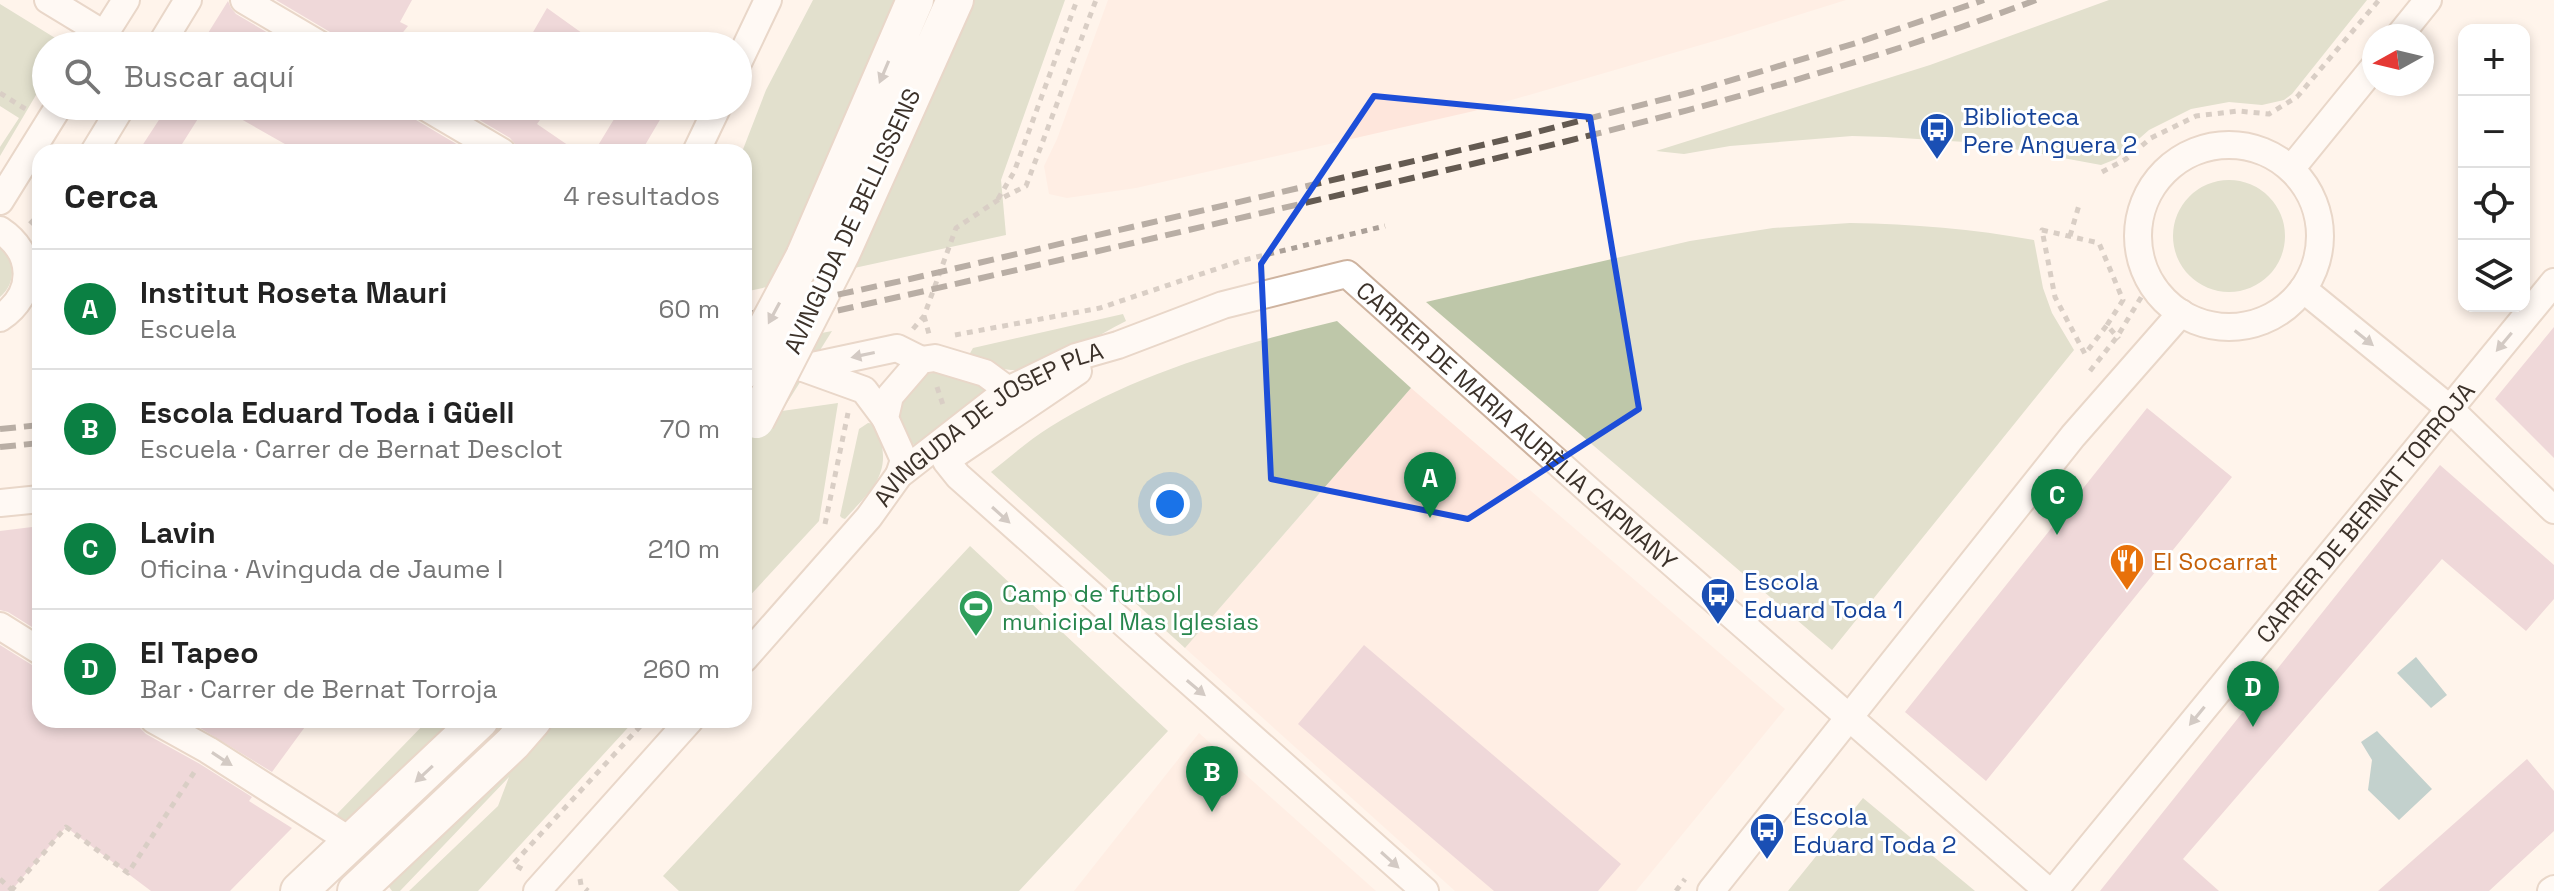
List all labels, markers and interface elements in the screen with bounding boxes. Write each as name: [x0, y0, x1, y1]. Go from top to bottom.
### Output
north arrow: [2362, 24, 2434, 96]
map controls: [2458, 24, 2530, 312]
button: +: [2458, 24, 2530, 96]
search box: [32, 32, 752, 120]
icon: search: [60, 54, 104, 98]
text: Buscar aquí: [124, 57, 294, 96]
one-way arrow: [878, 60, 891, 83]
street label: AVINGUDA DE BELLISSENS: [777, 83, 927, 359]
button: −: [2458, 96, 2530, 168]
place label: Biblioteca Pere Anguera 2: [1963, 101, 2137, 160]
bus stop icon: Biblioteca Pere Anguera 2: [1918, 111, 1956, 161]
button: locate: [2458, 168, 2530, 240]
text: Cerca: [64, 175, 158, 218]
text: 4 resultados: [563, 179, 720, 213]
button: layers: [2458, 240, 2530, 312]
text: Institut Roseta Mauri: [140, 273, 447, 312]
street label: CARRER DE MARIA AURÈLIA CAPMANY: [1351, 274, 1683, 576]
text: A: [82, 292, 98, 326]
text: 60 m: [658, 292, 720, 326]
one-way arrow: [767, 302, 781, 325]
text: Escuela: [140, 312, 237, 346]
one-way arrow: [2354, 329, 2374, 346]
one-way arrow: [2496, 332, 2513, 352]
street label: AVINGUDA DE JOSEP PLA: [866, 335, 1107, 512]
one-way arrow: [850, 349, 875, 362]
street label: CARRER DE BERNAT TORROJA: [2249, 376, 2481, 649]
text: Escola Eduard Toda i Güell: [140, 393, 515, 432]
text: B: [81, 412, 99, 446]
text: 70 m: [660, 412, 720, 446]
text: Escuela · Carrer de Bernat Desclot: [140, 432, 563, 466]
pin: A: [1404, 452, 1456, 518]
pin: C: [2031, 469, 2083, 535]
your location: [1150, 484, 1190, 524]
one-way arrow: [992, 506, 1011, 524]
text: Lavin: [140, 513, 216, 552]
text: C: [82, 532, 98, 566]
text: 210 m: [648, 532, 720, 566]
restaurant icon: El Socarrat: [2108, 542, 2146, 592]
place label: El Socarrat: [2153, 546, 2278, 577]
text: Oficina · Avinguda de Jaume I: [140, 552, 503, 586]
place label: Escola Eduard Toda 1: [1744, 566, 1903, 625]
bus stop icon: Escola Eduard Toda 1: [1699, 576, 1737, 626]
place label: Camp de futbol municipal Mas Iglesias: [1002, 578, 1259, 637]
sports icon: Camp de futbol municipal Mas Iglesias: [957, 588, 995, 638]
text: El Tapeo: [140, 633, 259, 672]
text: D: [81, 652, 99, 686]
text: 260 m: [643, 652, 720, 686]
pin: D: [2227, 661, 2279, 727]
text: Bar · Carrer de Bernat Torroja: [140, 672, 497, 706]
one-way arrow: [1186, 679, 1206, 696]
one-way arrow: [2189, 706, 2206, 726]
pin: B: [1186, 746, 1238, 812]
one-way arrow: [211, 751, 233, 765]
one-way arrow: [414, 765, 433, 783]
place label: Escola Eduard Toda 2: [1793, 801, 1957, 860]
bus stop icon: Escola Eduard Toda 2: [1748, 811, 1786, 861]
one-way arrow: [1381, 851, 1400, 869]

